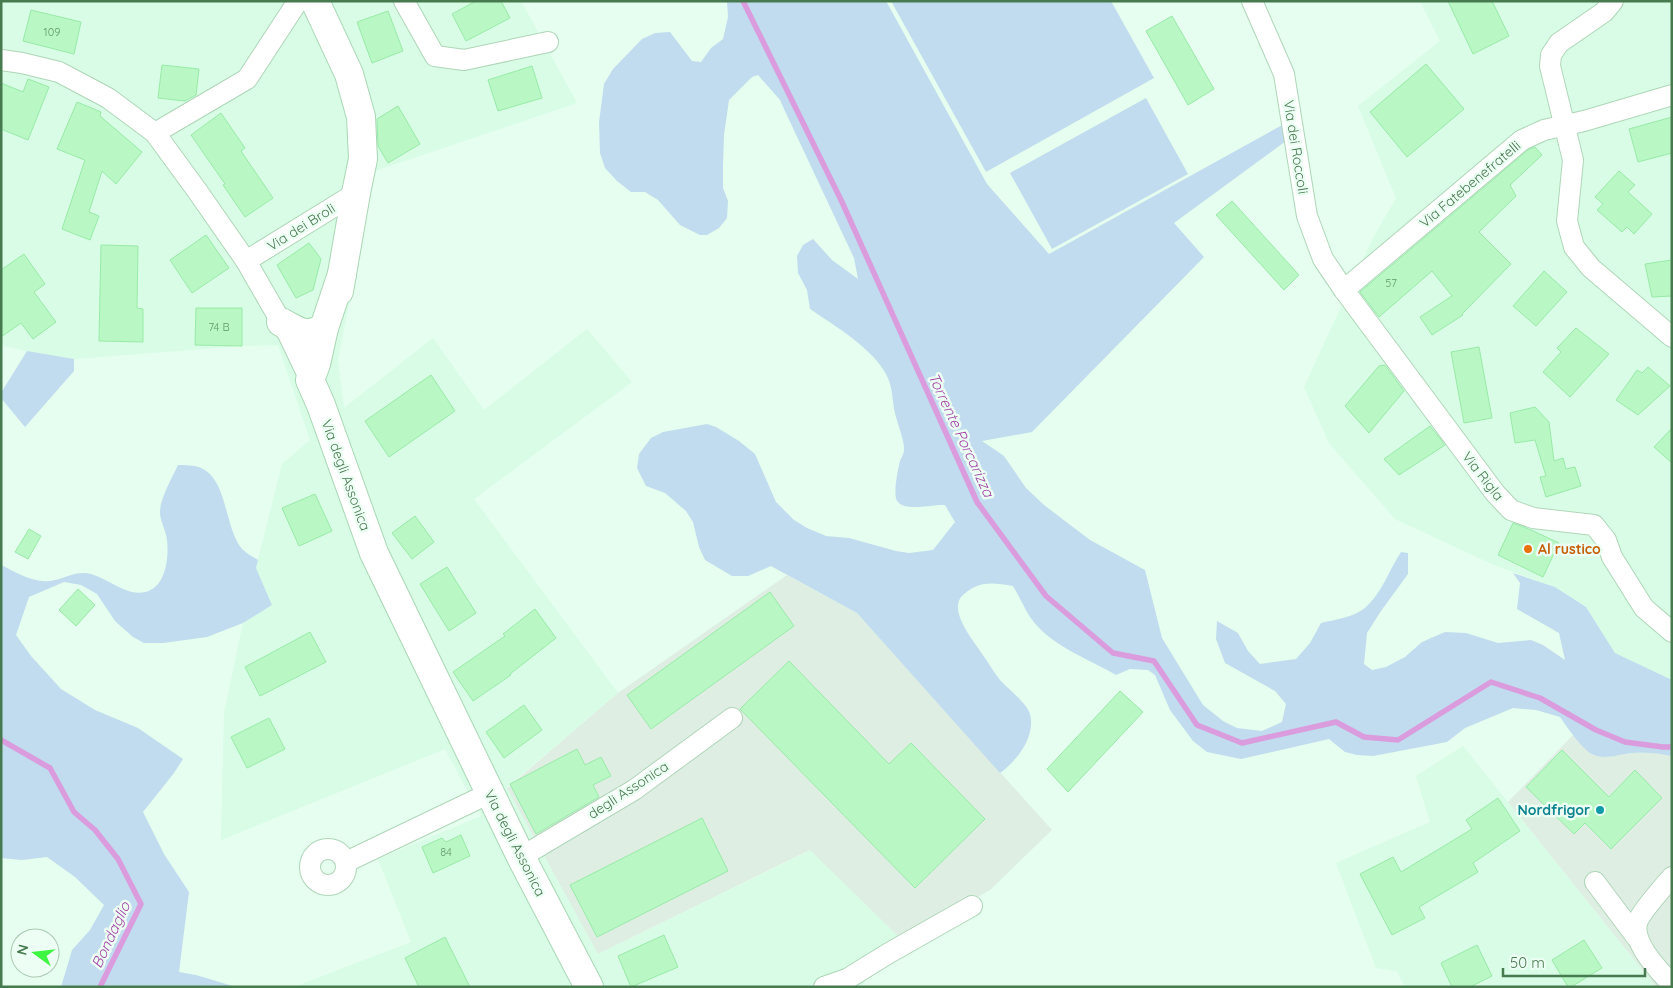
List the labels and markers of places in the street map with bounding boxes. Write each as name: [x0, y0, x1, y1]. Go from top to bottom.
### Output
place label: Al rustico: [1538, 540, 1601, 558]
marker: Al rustico: [1522, 543, 1534, 555]
place label: Nordfrigor: [1517, 801, 1590, 819]
marker: Nordfrigor: [1594, 804, 1606, 816]

